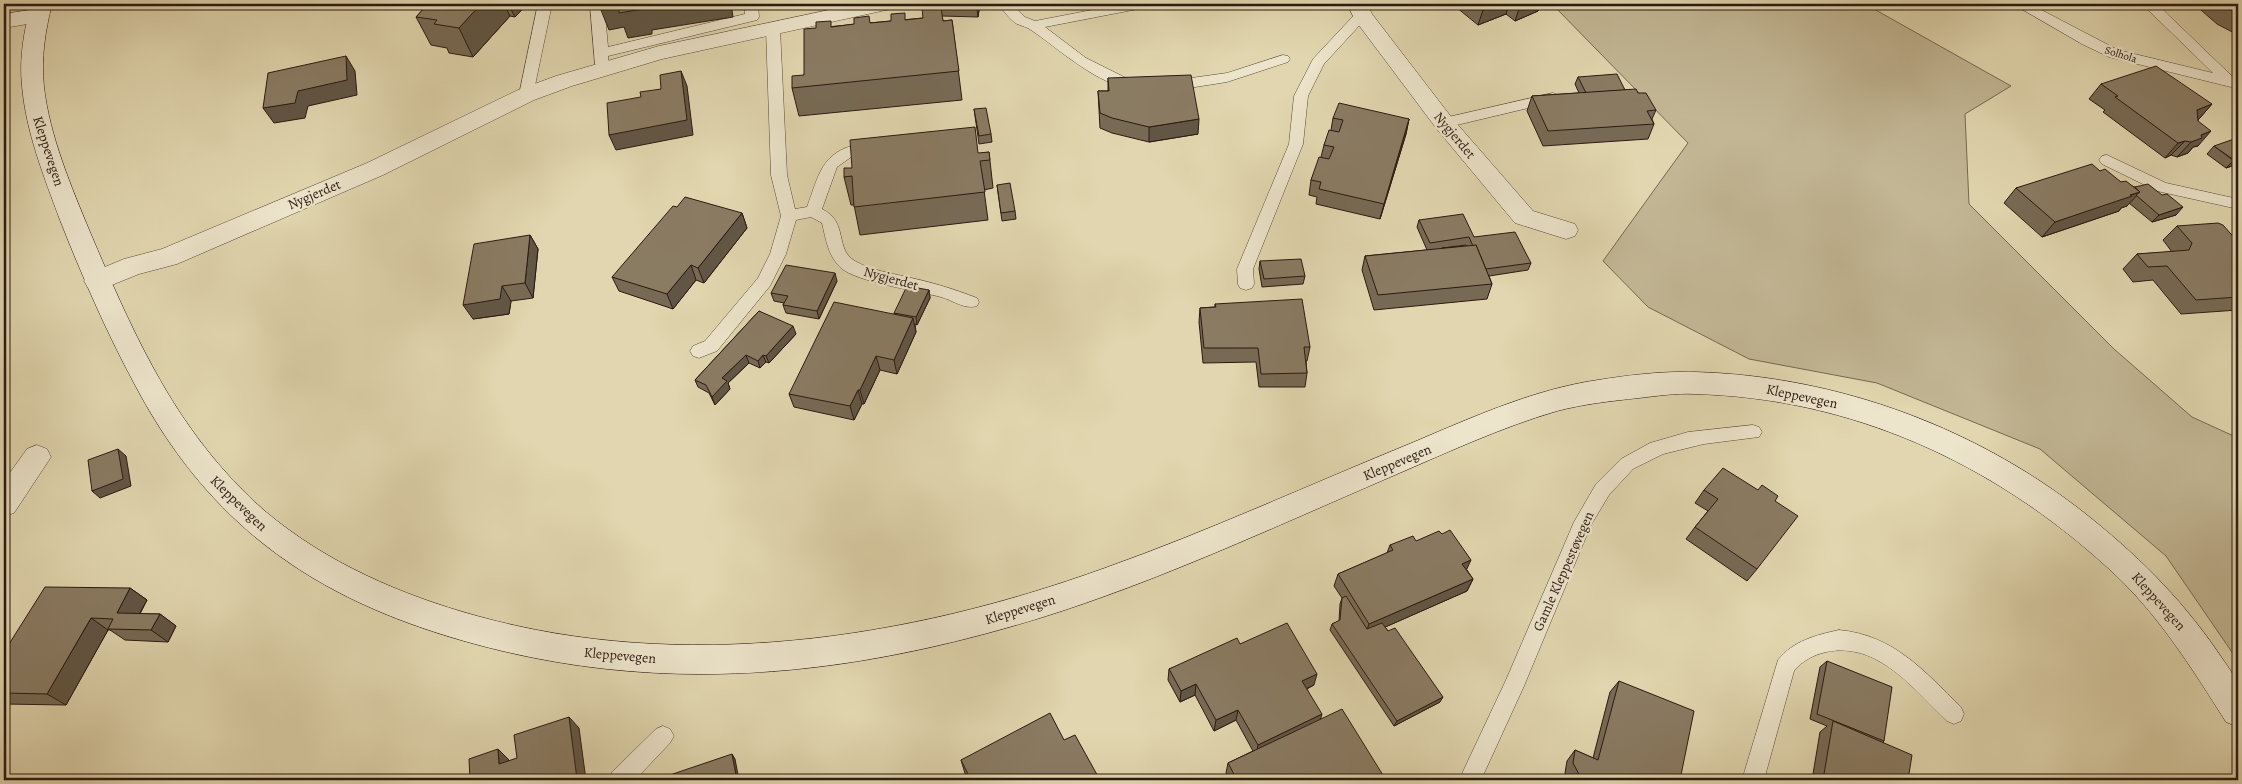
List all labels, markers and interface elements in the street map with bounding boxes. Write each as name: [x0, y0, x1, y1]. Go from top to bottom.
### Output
street label: Solhola: [2103, 42, 2140, 67]
street label: Nygjerdet: [1429, 108, 1480, 163]
street label: Kleppevegen: [28, 114, 69, 189]
street label: Nygjerdet: [285, 175, 344, 214]
street label: Nygjerdet: [861, 262, 921, 295]
street label: Kleppevegen: [1764, 380, 1840, 413]
street label: Kleppevegen: [1360, 439, 1435, 485]
street label: Kleppevegen: [206, 471, 272, 536]
street label: Gamle Kleppestøvegen: [1528, 508, 1599, 634]
street label: Kleppevegen: [2127, 568, 2190, 635]
street label: Kleppevegen: [983, 590, 1058, 629]
street label: Kleppevegen: [583, 643, 657, 668]

